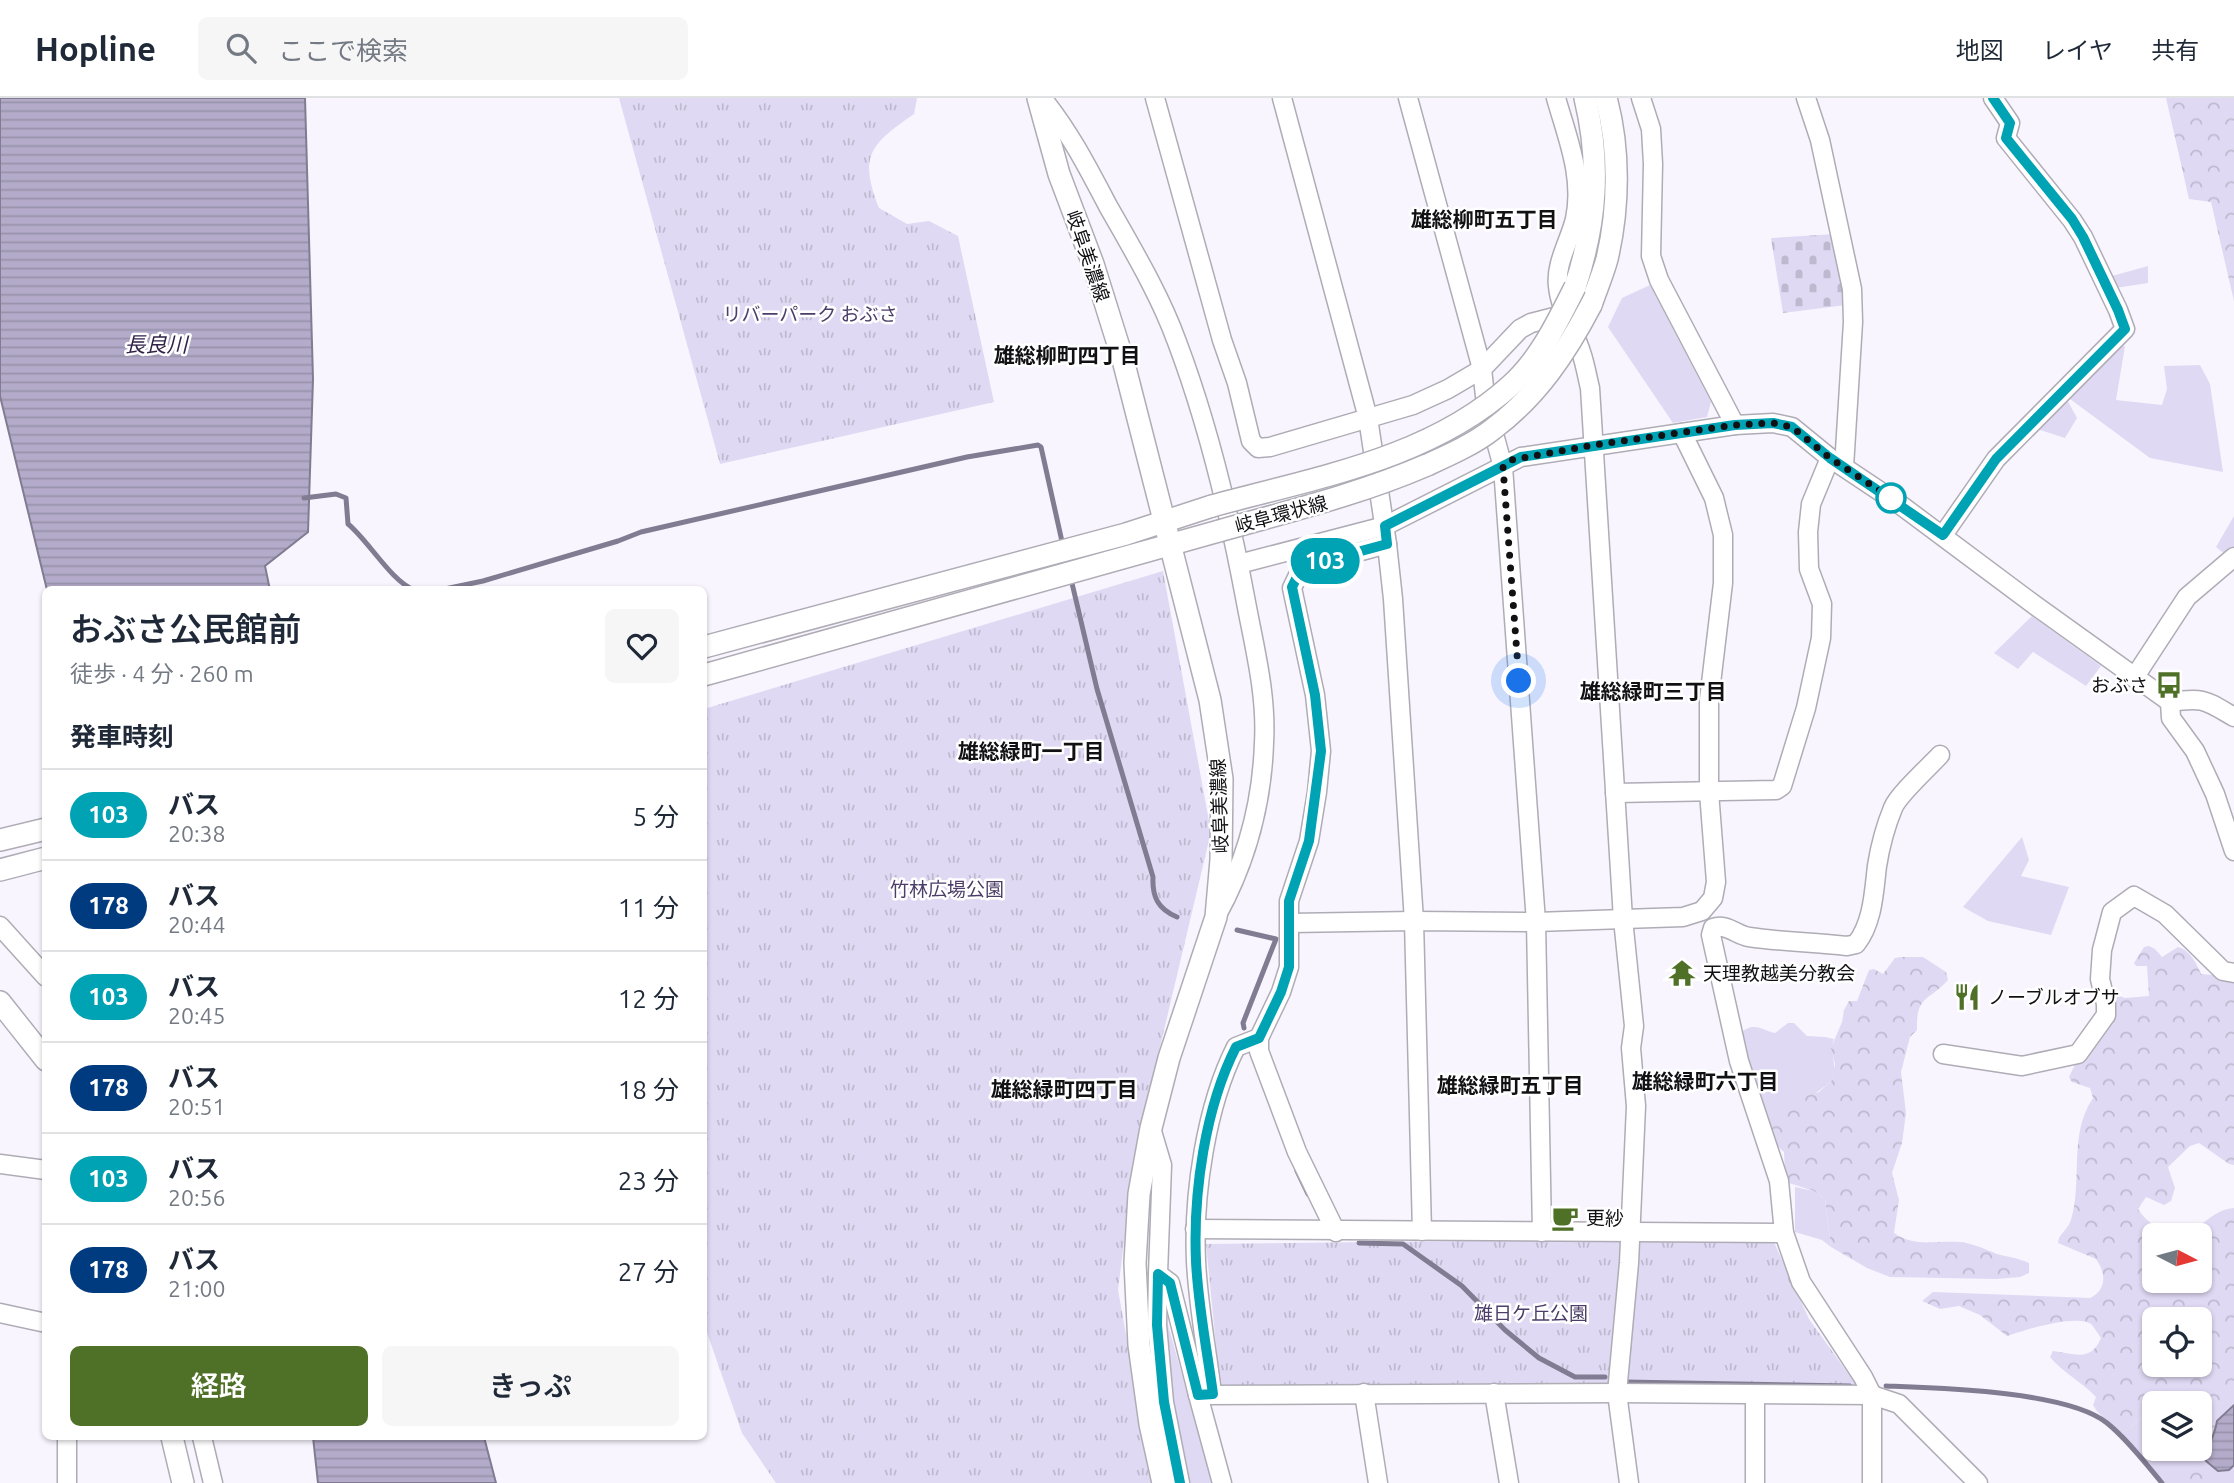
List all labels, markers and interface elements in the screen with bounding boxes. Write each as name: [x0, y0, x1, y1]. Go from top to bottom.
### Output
search box: [198, 17, 688, 80]
icon: search: [222, 29, 260, 67]
text: Hopline: [35, 30, 156, 67]
text: ここで検索: [278, 36, 408, 65]
text: 地図: [1956, 37, 2004, 64]
text: レイヤ: [2042, 37, 2113, 64]
text: 共有: [2151, 37, 2199, 64]
street label: 岐阜美濃線: [1062, 207, 1114, 305]
district label: 雄総柳町五丁目: [1411, 207, 1558, 231]
park label: リバーパーク おぶさ: [722, 303, 898, 325]
water label: 長良川: [125, 332, 189, 356]
district label: 雄総柳町四丁目: [994, 343, 1141, 367]
unlabelled marker: [1876, 483, 1906, 513]
street label: 岐阜環状線: [1232, 491, 1330, 537]
line badge: 103: [1285, 538, 1365, 584]
text: 103: [1305, 547, 1345, 574]
button: heart: [605, 609, 679, 683]
text: おぶさ公民館前: [70, 610, 301, 647]
text: 徒歩 · 4 分 · 260 m: [70, 661, 254, 686]
your location: [1501, 663, 1536, 698]
bus stop icon: おぶさ: [2154, 670, 2184, 700]
place label: おぶさ: [2091, 674, 2148, 696]
district label: 雄総緑町三丁目: [1580, 679, 1727, 703]
text: 発車時刻: [70, 722, 174, 751]
district label: 雄総緑町一丁目: [958, 739, 1105, 763]
street label: 岐阜美濃線: [1206, 758, 1232, 854]
text: バス: [168, 790, 220, 819]
text: 103: [88, 801, 129, 828]
text: 5 分: [632, 802, 679, 831]
text: 20:38: [168, 821, 226, 846]
park label: 竹林広場公園: [890, 878, 1004, 900]
text: バス: [168, 881, 220, 910]
text: 178: [88, 892, 129, 919]
text: 11 分: [618, 893, 679, 922]
text: 20:44: [168, 912, 226, 937]
temple icon: 天理教越美分教会: [1667, 958, 1697, 988]
place label: 天理教越美分教会: [1703, 962, 1855, 984]
text: バス: [168, 972, 220, 1001]
restaurant icon: ノーブルオブサ: [1952, 982, 1982, 1012]
text: 103: [88, 983, 129, 1010]
text: 12 分: [618, 984, 679, 1013]
place label: ノーブルオブサ: [1988, 986, 2120, 1008]
text: 20:45: [168, 1003, 226, 1028]
text: バス: [168, 1063, 220, 1092]
district label: 雄総緑町六丁目: [1632, 1069, 1779, 1093]
district label: 雄総緑町五丁目: [1437, 1073, 1584, 1097]
text: 178: [88, 1074, 129, 1101]
text: 18 分: [618, 1075, 679, 1104]
district label: 雄総緑町四丁目: [991, 1077, 1138, 1101]
text: 20:51: [168, 1094, 226, 1119]
text: バス: [168, 1154, 220, 1183]
text: 103: [88, 1165, 129, 1192]
text: 23 分: [618, 1166, 679, 1195]
text: 20:56: [168, 1185, 226, 1210]
cafe icon: 更紗: [1550, 1203, 1580, 1233]
place label: 更紗: [1586, 1207, 1624, 1229]
north arrow: [2142, 1223, 2212, 1293]
map controls: [2142, 1223, 2212, 1461]
text: バス: [168, 1245, 220, 1274]
text: 178: [88, 1256, 129, 1283]
text: 27 分: [618, 1257, 679, 1286]
text: 21:00: [168, 1276, 226, 1301]
park label: 雄日ケ丘公園: [1474, 1302, 1588, 1324]
button: locate: [2142, 1307, 2212, 1377]
button: 経路: [70, 1346, 368, 1426]
button: きっぷ: [382, 1346, 679, 1426]
button: layers: [2142, 1391, 2212, 1461]

